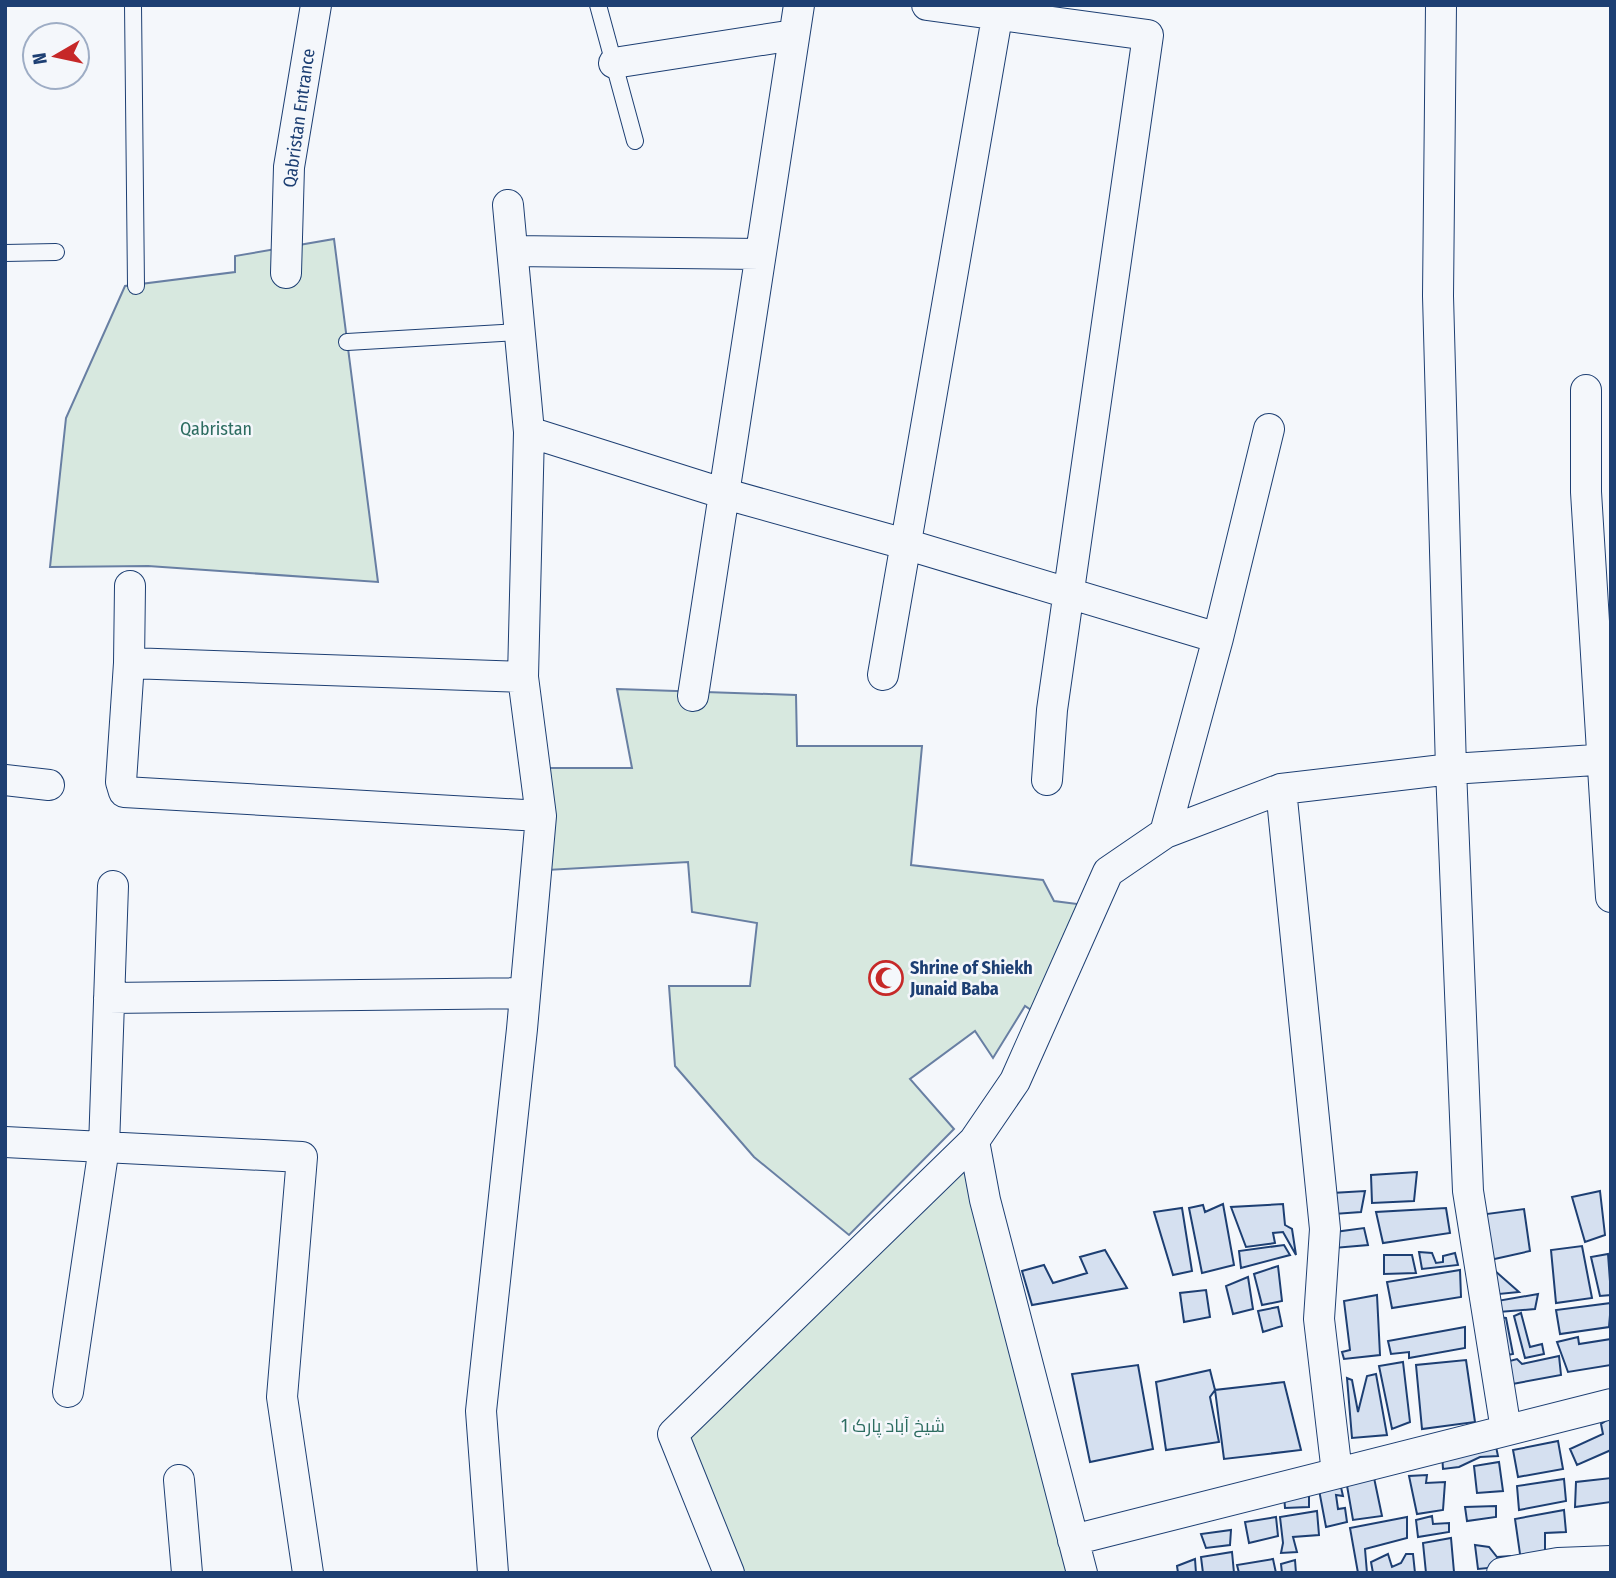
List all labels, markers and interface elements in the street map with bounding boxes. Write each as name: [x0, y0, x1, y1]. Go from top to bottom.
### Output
north arrow: [21, 21, 91, 91]
street label: Qabristan Entrance: [278, 47, 320, 189]
text: N: [27, 51, 52, 66]
park label: Qabristan: [180, 418, 252, 440]
place label: Shrine of Shiekh Junaid Baba: [909, 957, 1033, 1000]
mosque icon: Shrine of Shiekh Junaid Baba: [867, 959, 905, 997]
park label: شیخ آباد پارک 1: [841, 1415, 945, 1438]

